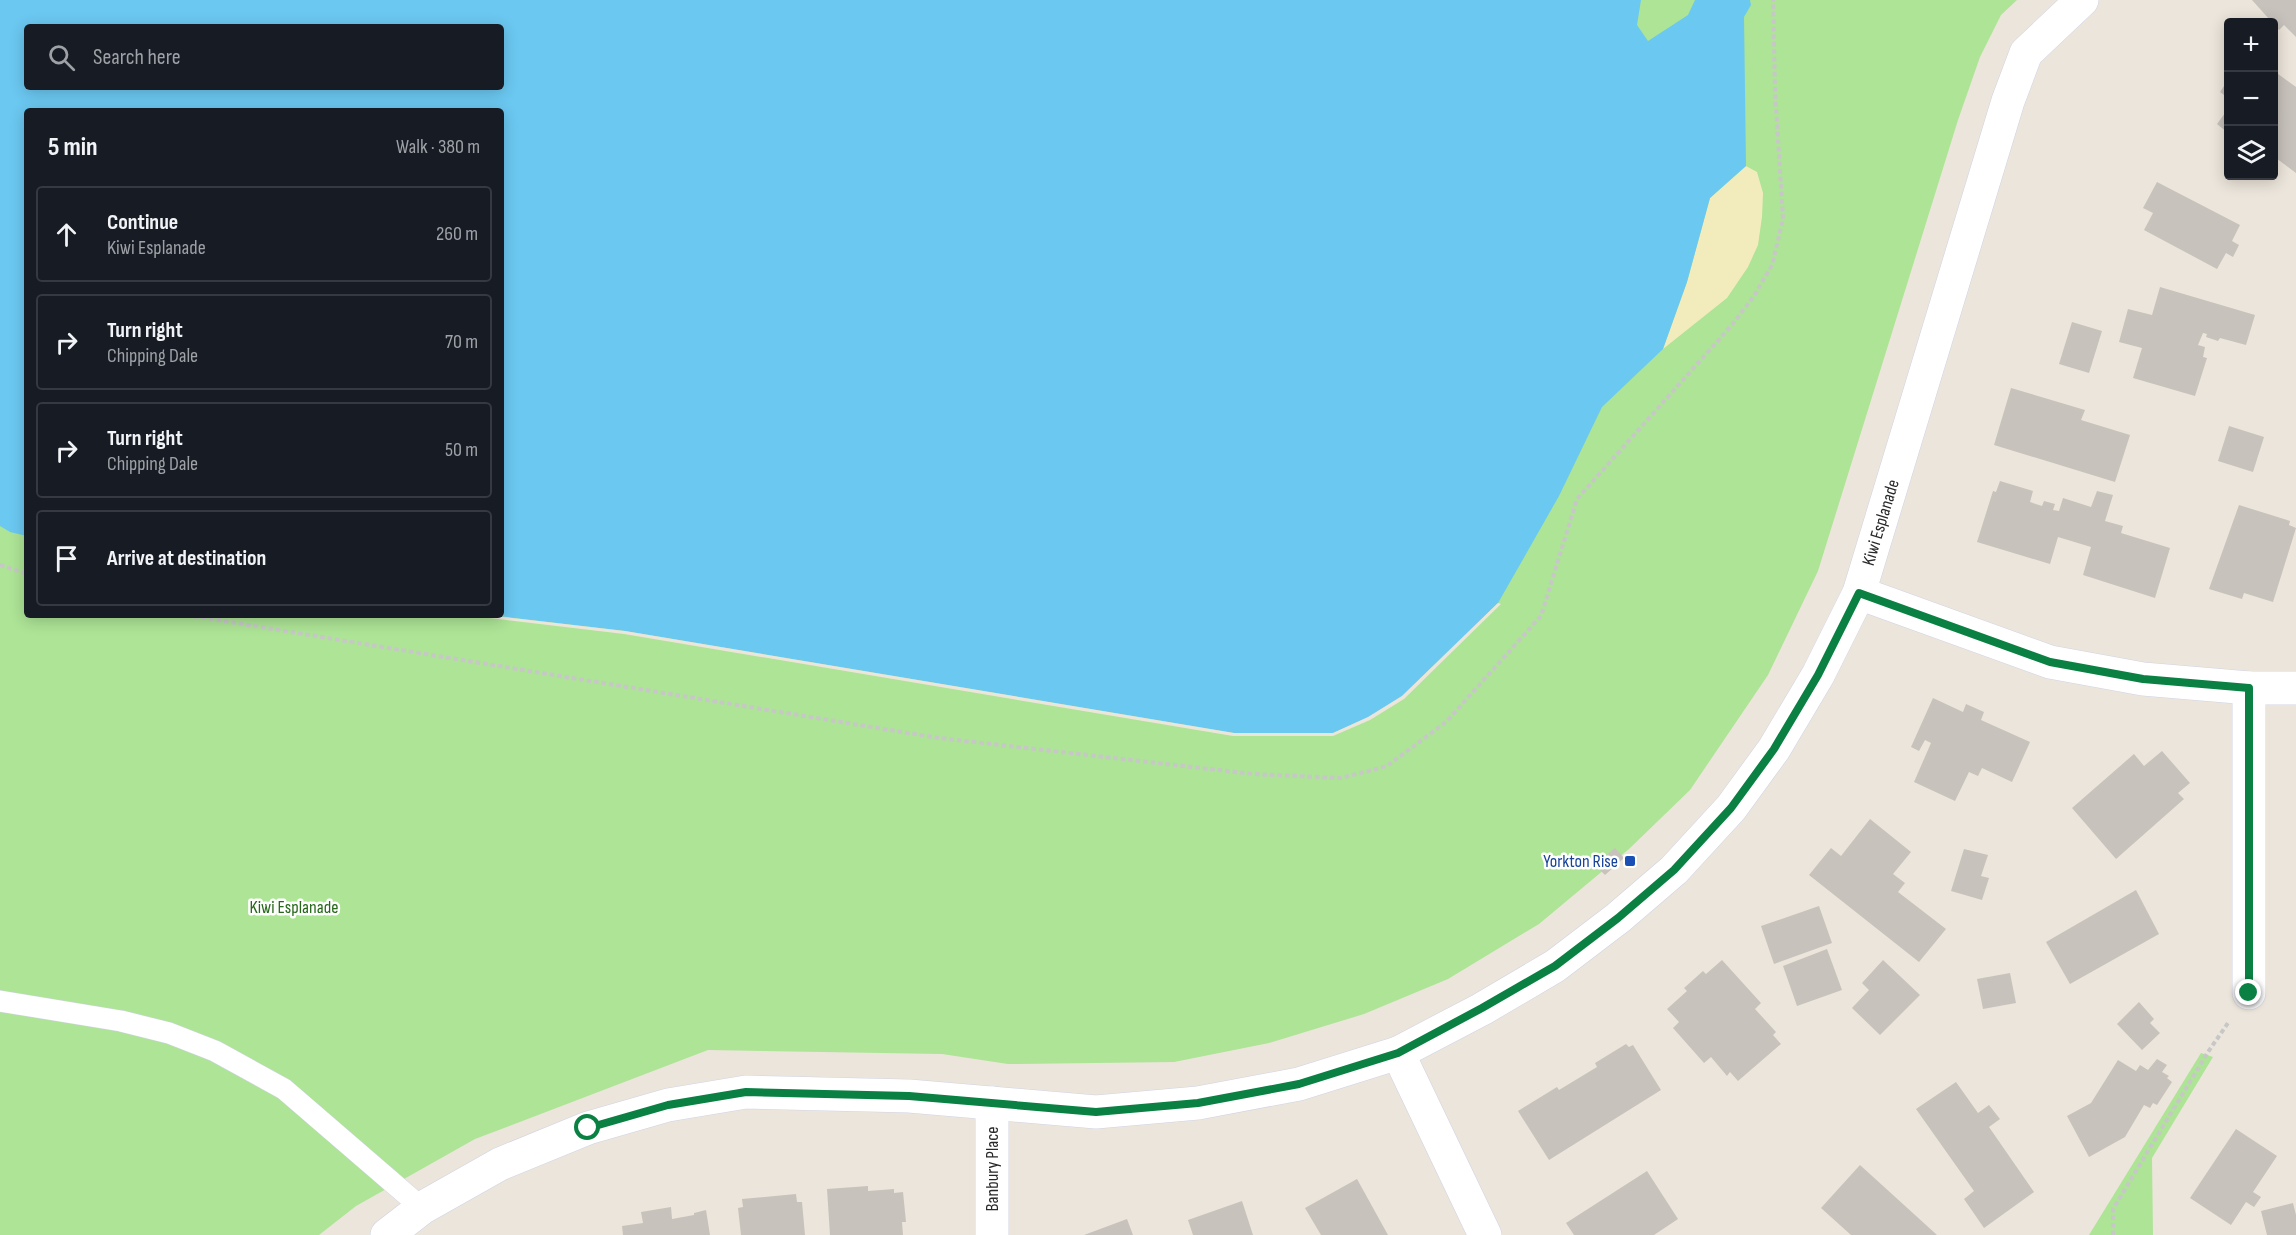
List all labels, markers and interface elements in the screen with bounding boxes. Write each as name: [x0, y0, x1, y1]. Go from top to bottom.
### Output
map controls: [2224, 18, 2278, 180]
button: +: [2224, 18, 2278, 72]
search box: [24, 24, 504, 90]
icon: search: [45, 41, 78, 74]
text: Search here: [93, 44, 180, 71]
button: −: [2224, 72, 2278, 126]
button: layers: [2224, 126, 2278, 180]
text: 5 min: [48, 132, 98, 163]
text: Walk · 380 m: [396, 135, 480, 159]
text: Continue: [107, 209, 178, 236]
icon: ahead: [50, 218, 83, 251]
text: 260 m: [436, 222, 478, 246]
text: Kiwi Esplanade: [107, 236, 206, 260]
text: Turn right: [107, 317, 183, 344]
icon: right: [50, 326, 83, 359]
text: 70 m: [445, 330, 478, 354]
text: Chipping Dale: [107, 344, 198, 368]
text: Turn right: [107, 425, 183, 452]
icon: right: [50, 434, 83, 467]
text: 50 m: [445, 438, 478, 462]
text: Chipping Dale: [107, 452, 198, 476]
street label: Kiwi Esplanade: [1857, 477, 1903, 568]
icon: arrive: [50, 542, 83, 575]
text: Arrive at destination: [107, 545, 266, 572]
place label: Yorkton Rise: [1543, 851, 1618, 872]
marker: Yorkton Rise: [1623, 854, 1637, 868]
park label: Kiwi Esplanade: [250, 897, 338, 918]
route end: [2235, 979, 2261, 1005]
route start: [574, 1114, 600, 1140]
street label: Banbury Place: [982, 1126, 1003, 1212]

